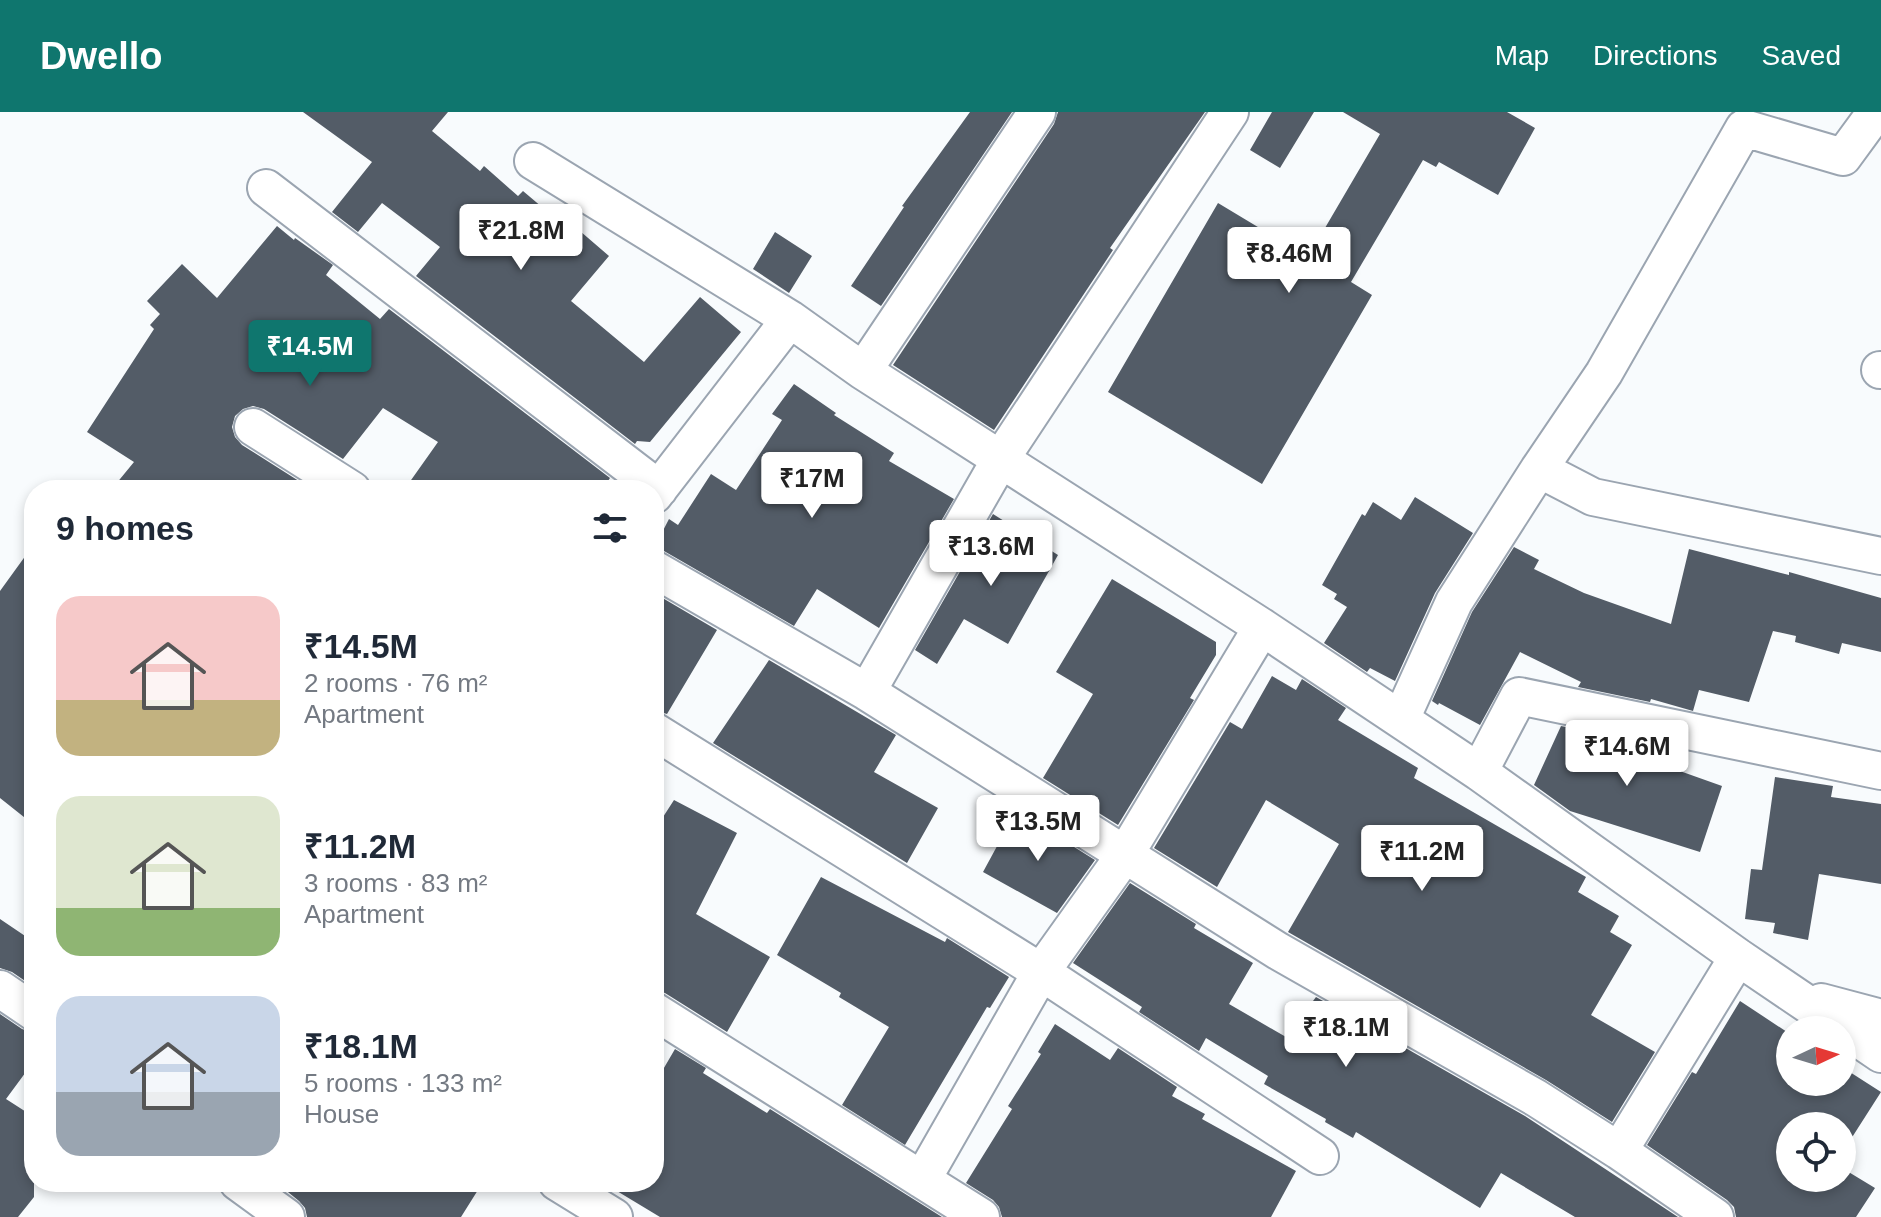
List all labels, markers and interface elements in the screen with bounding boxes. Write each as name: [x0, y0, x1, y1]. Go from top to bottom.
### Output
text: Dwello: [40, 35, 162, 77]
text: Map: [1495, 40, 1549, 71]
text: Directions: [1593, 40, 1718, 71]
text: Saved: [1762, 40, 1841, 71]
pin: ₹21.8M: [456, 204, 586, 272]
text: ₹21.8M: [477, 215, 565, 245]
pin: ₹8.46M: [1224, 227, 1354, 295]
text: ₹8.46M: [1245, 238, 1333, 268]
pin: ₹14.5M: [245, 320, 375, 388]
text: ₹14.5M: [266, 331, 354, 361]
pin: ₹17M: [765, 452, 859, 520]
text: ₹17M: [779, 463, 845, 493]
icon: filters: [588, 506, 632, 550]
text: 9 homes: [56, 509, 194, 547]
pin: ₹13.6M: [926, 520, 1056, 588]
text: ₹13.6M: [947, 531, 1035, 561]
text: ₹14.5M: [304, 627, 418, 665]
icon: home: [120, 628, 216, 724]
text: 2 rooms · 76 m²: [304, 668, 488, 698]
text: Apartment: [304, 699, 424, 729]
pin: ₹14.6M: [1562, 720, 1692, 788]
text: ₹14.6M: [1583, 731, 1671, 761]
pin: ₹13.5M: [973, 795, 1103, 863]
text: ₹13.5M: [994, 806, 1082, 836]
pin: ₹11.2M: [1357, 825, 1487, 893]
text: ₹11.2M: [304, 827, 416, 865]
icon: home: [120, 828, 216, 924]
text: ₹11.2M: [1379, 836, 1465, 866]
text: 3 rooms · 83 m²: [304, 868, 488, 898]
text: Apartment: [304, 899, 424, 929]
pin: ₹18.1M: [1281, 1001, 1411, 1069]
text: ₹18.1M: [1302, 1012, 1390, 1042]
north arrow: [1776, 1016, 1856, 1096]
map controls: [1776, 1016, 1856, 1192]
text: ₹18.1M: [304, 1027, 418, 1065]
icon: home: [120, 1028, 216, 1124]
text: 5 rooms · 133 m²: [304, 1068, 502, 1098]
text: House: [304, 1099, 379, 1129]
button: locate: [1776, 1112, 1856, 1192]

